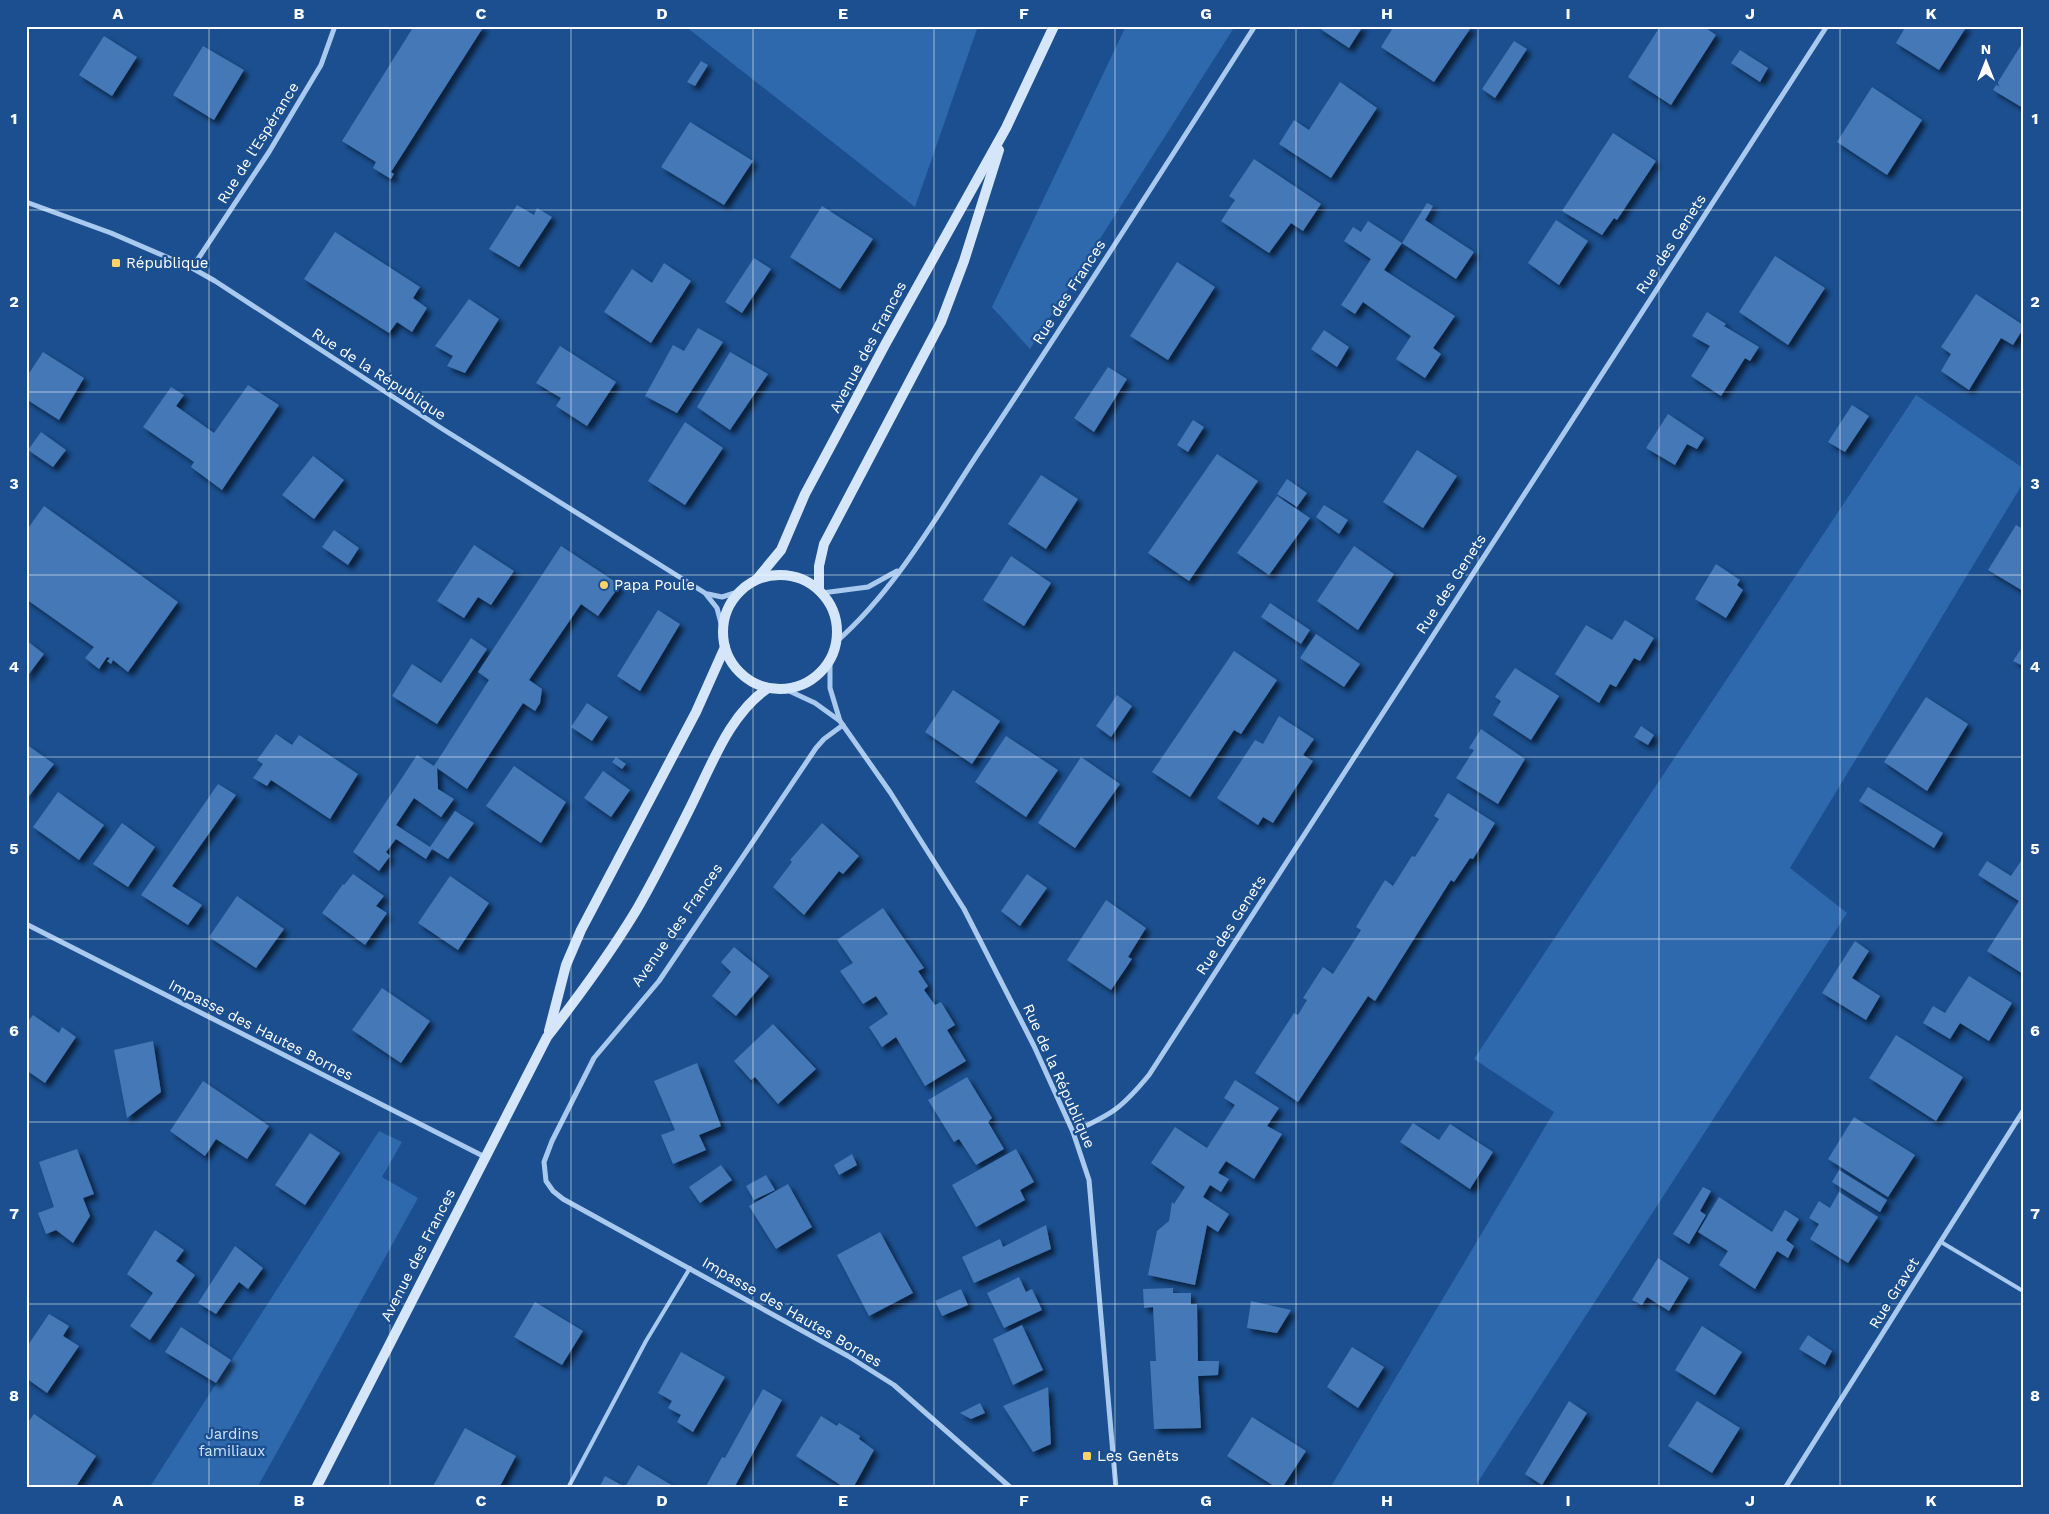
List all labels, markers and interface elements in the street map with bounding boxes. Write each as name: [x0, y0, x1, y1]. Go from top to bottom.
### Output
text: A: [113, 4, 124, 23]
text: B: [294, 4, 305, 23]
text: C: [476, 4, 487, 23]
text: D: [656, 4, 668, 23]
text: E: [838, 4, 848, 23]
text: F: [1019, 4, 1029, 23]
text: G: [1200, 4, 1212, 23]
text: H: [1381, 4, 1393, 23]
text: I: [1565, 4, 1571, 23]
text: J: [1745, 4, 1755, 23]
text: K: [1925, 4, 1937, 23]
north arrow: [1962, 38, 2012, 88]
text: N: [1981, 41, 1991, 57]
street label: Rue de l'Espérance: [213, 79, 303, 207]
text: 1: [11, 109, 17, 128]
text: 1: [2032, 109, 2038, 128]
street label: Rue des Genets: [1632, 191, 1710, 297]
street label: Rue des Frances: [1028, 236, 1110, 348]
place label: République: [126, 254, 208, 272]
marker: République: [110, 257, 122, 269]
street label: Avenue des Frances: [826, 278, 910, 416]
text: 2: [9, 292, 19, 311]
text: 2: [2030, 292, 2040, 311]
street label: Rue de la République: [309, 324, 449, 424]
text: 3: [9, 474, 19, 493]
text: 3: [2030, 474, 2040, 493]
street label: Rue des Genets: [1412, 531, 1490, 637]
place label: Papa Poule: [614, 576, 695, 594]
marker: Papa Poule: [598, 579, 610, 591]
text: 4: [9, 657, 19, 676]
text: 4: [2030, 657, 2040, 676]
text: 5: [9, 839, 19, 858]
text: 5: [2030, 839, 2040, 858]
street label: Avenue des Frances: [628, 860, 726, 990]
street label: Rue des Genets: [1192, 872, 1270, 978]
street label: Impasse des Hautes Bornes: [166, 976, 356, 1085]
street label: Rue de la République: [1019, 1001, 1099, 1151]
text: 6: [9, 1021, 19, 1040]
text: 6: [2030, 1021, 2040, 1040]
street label: Avenue des Frances: [377, 1186, 459, 1324]
text: 7: [9, 1204, 19, 1223]
text: 7: [2030, 1204, 2040, 1223]
street label: Impasse des Hautes Bornes: [699, 1253, 885, 1371]
street label: Rue Gravet: [1865, 1254, 1923, 1332]
text: 8: [9, 1386, 19, 1405]
text: 8: [2030, 1386, 2040, 1405]
park label: Jardins familiaux: [199, 1425, 265, 1460]
place label: Les Genêts: [1097, 1447, 1179, 1465]
marker: Les Genêts: [1081, 1450, 1093, 1462]
text: A: [113, 1491, 124, 1510]
text: B: [294, 1491, 305, 1510]
text: C: [476, 1491, 487, 1510]
text: D: [656, 1491, 668, 1510]
text: E: [838, 1491, 848, 1510]
text: F: [1019, 1491, 1029, 1510]
text: G: [1200, 1491, 1212, 1510]
text: H: [1381, 1491, 1393, 1510]
text: I: [1565, 1491, 1571, 1510]
text: J: [1745, 1491, 1755, 1510]
text: K: [1925, 1491, 1937, 1510]

